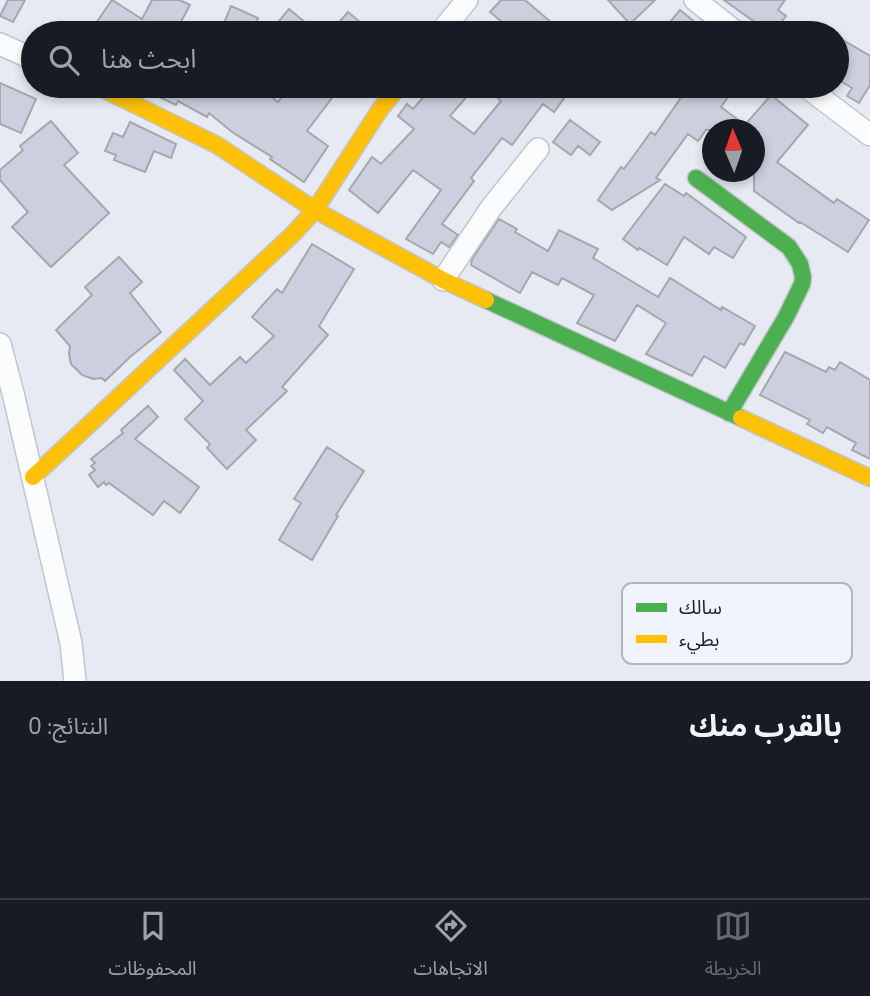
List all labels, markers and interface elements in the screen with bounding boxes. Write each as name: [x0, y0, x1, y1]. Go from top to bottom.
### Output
search box: [21, 21, 849, 98]
icon: search: [45, 41, 83, 79]
text: ابحث هنا: [101, 42, 196, 73]
north arrow: [702, 119, 765, 182]
legend: [622, 583, 852, 664]
text: سالك: [679, 595, 722, 618]
text: بطيء: [679, 627, 719, 654]
text: بالقرب منك: [689, 706, 842, 742]
text: النتائج: 0: [28, 711, 108, 739]
tab: المحفوظات: [108, 907, 197, 989]
tab: الاتجاهات: [414, 907, 488, 989]
tab: الخريطة: [705, 907, 762, 989]

